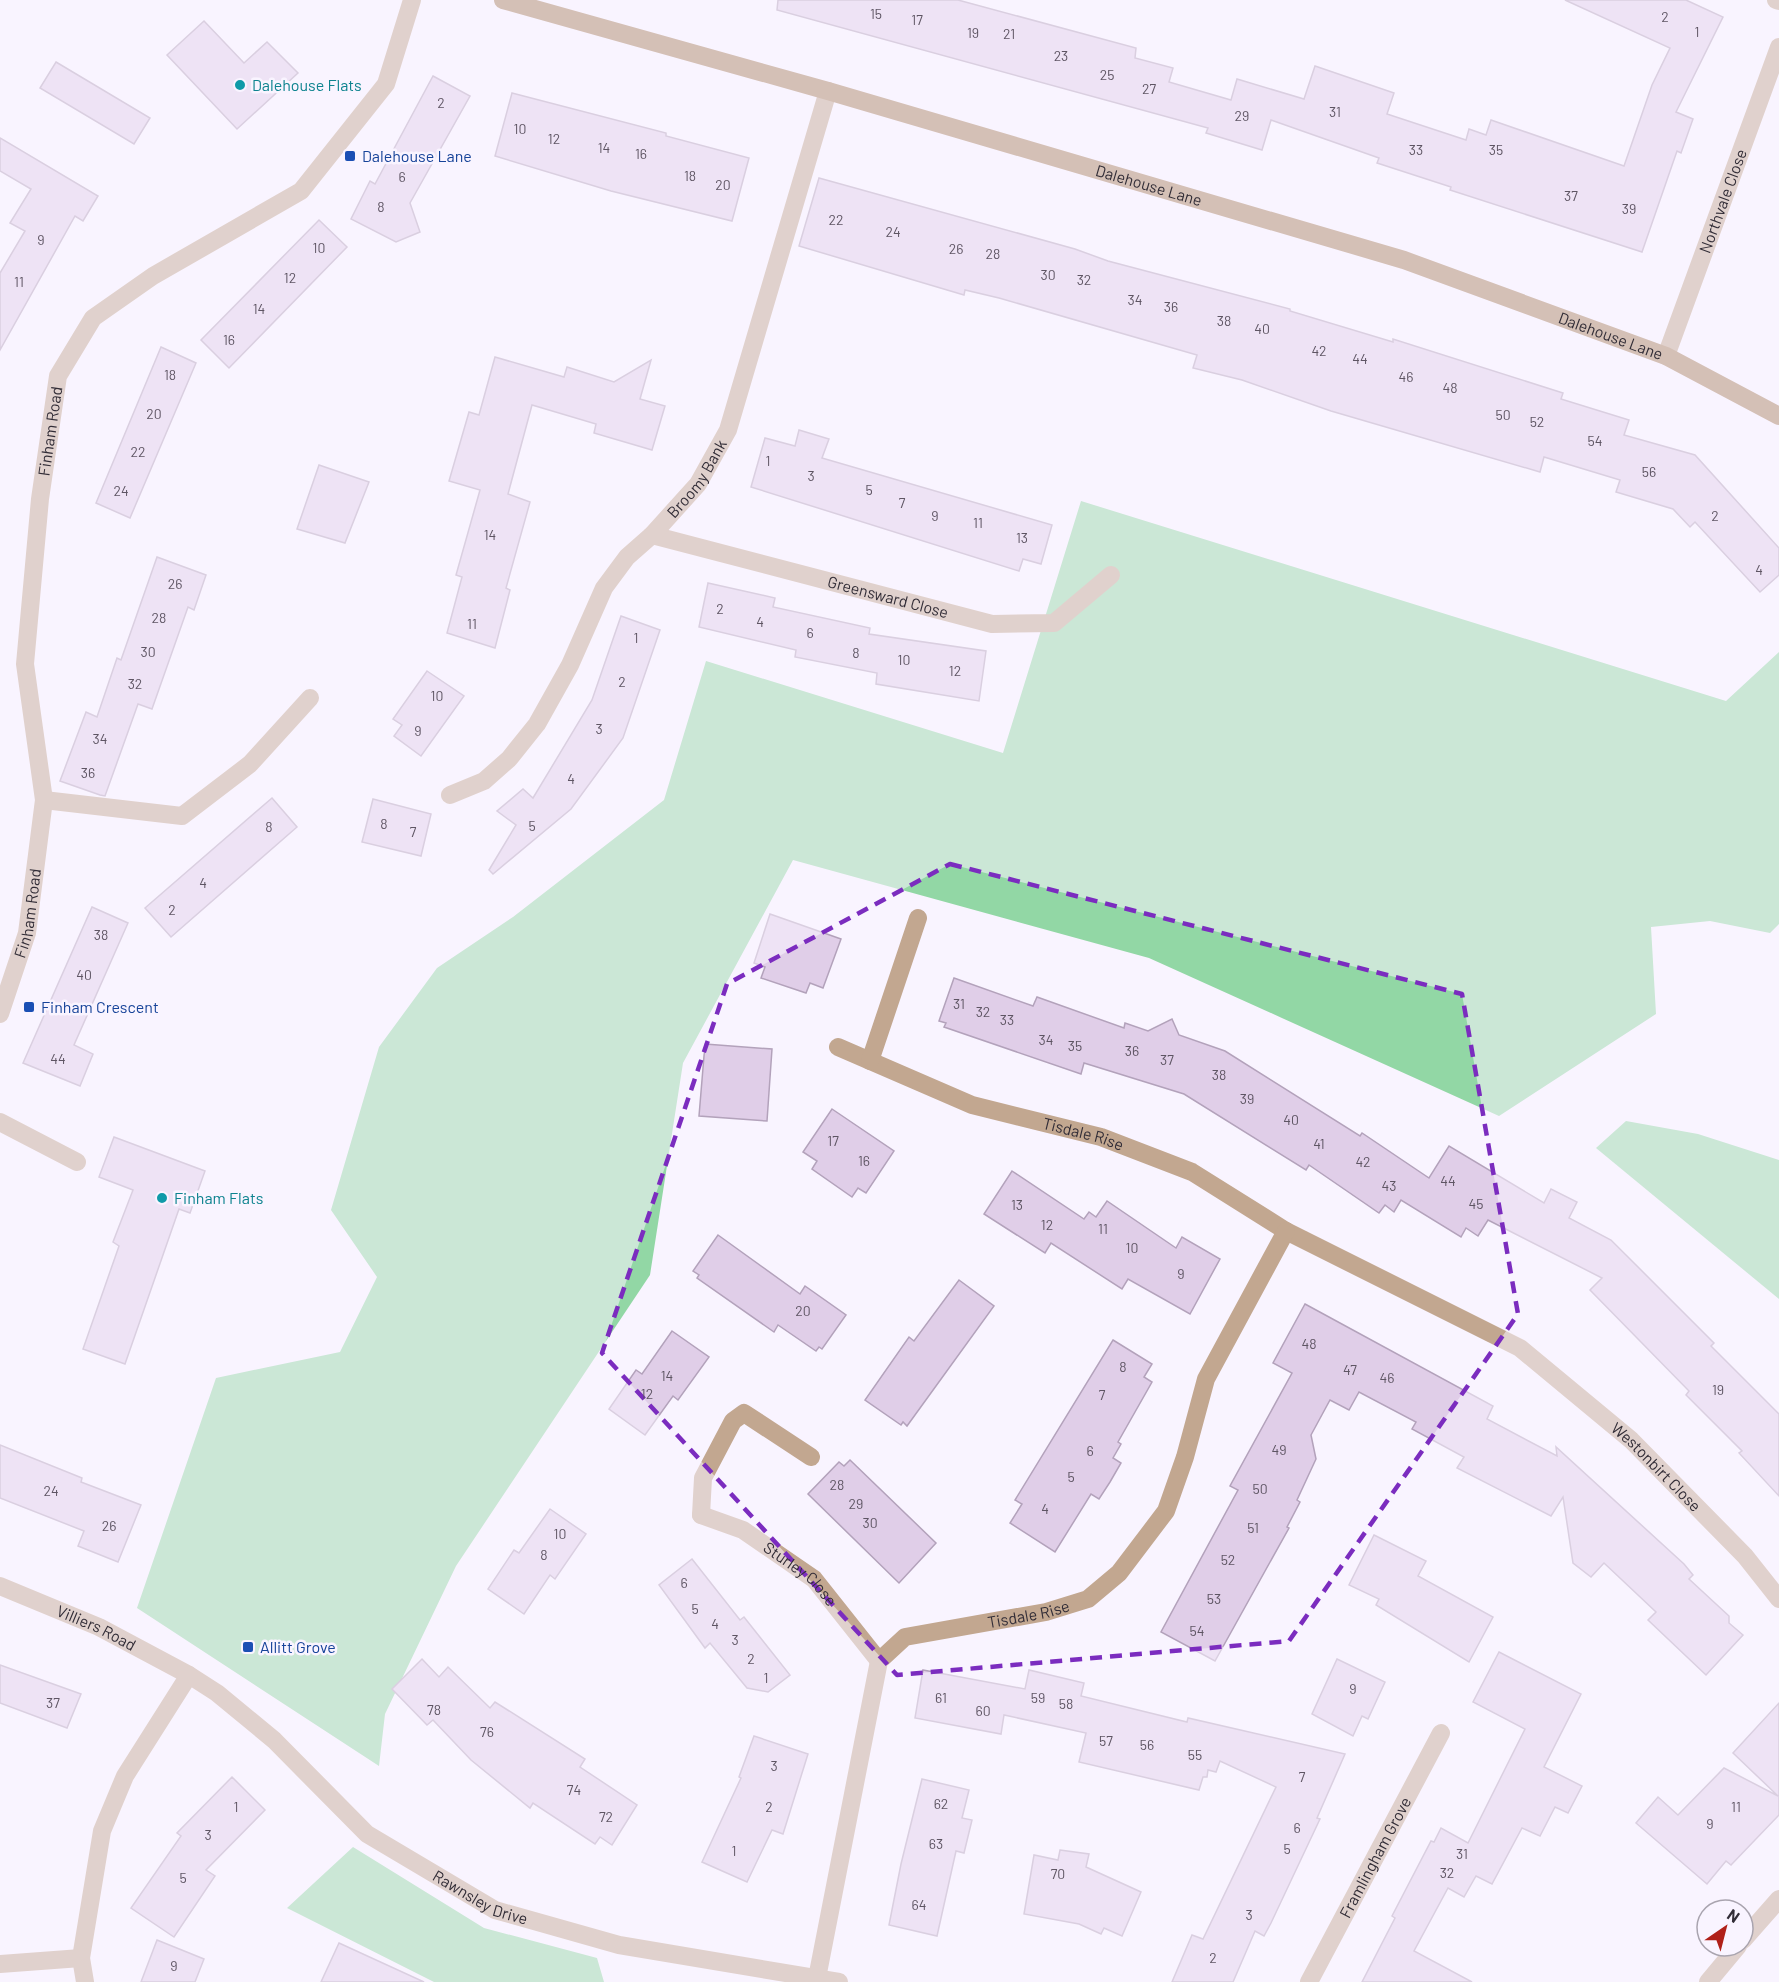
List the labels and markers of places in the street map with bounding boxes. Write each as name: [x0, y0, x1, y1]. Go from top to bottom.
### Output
place label: Dalehouse Flats: [252, 75, 362, 94]
marker: Dalehouse Flats: [233, 78, 247, 92]
place label: Dalehouse Lane: [362, 146, 472, 165]
marker: Dalehouse Lane: [343, 149, 357, 163]
place label: Finham Crescent: [41, 997, 159, 1016]
marker: Finham Crescent: [22, 1000, 36, 1014]
place label: Finham Flats: [174, 1188, 263, 1207]
marker: Finham Flats: [155, 1191, 169, 1205]
place label: Allitt Grove: [260, 1637, 336, 1656]
marker: Allitt Grove: [241, 1640, 255, 1654]

